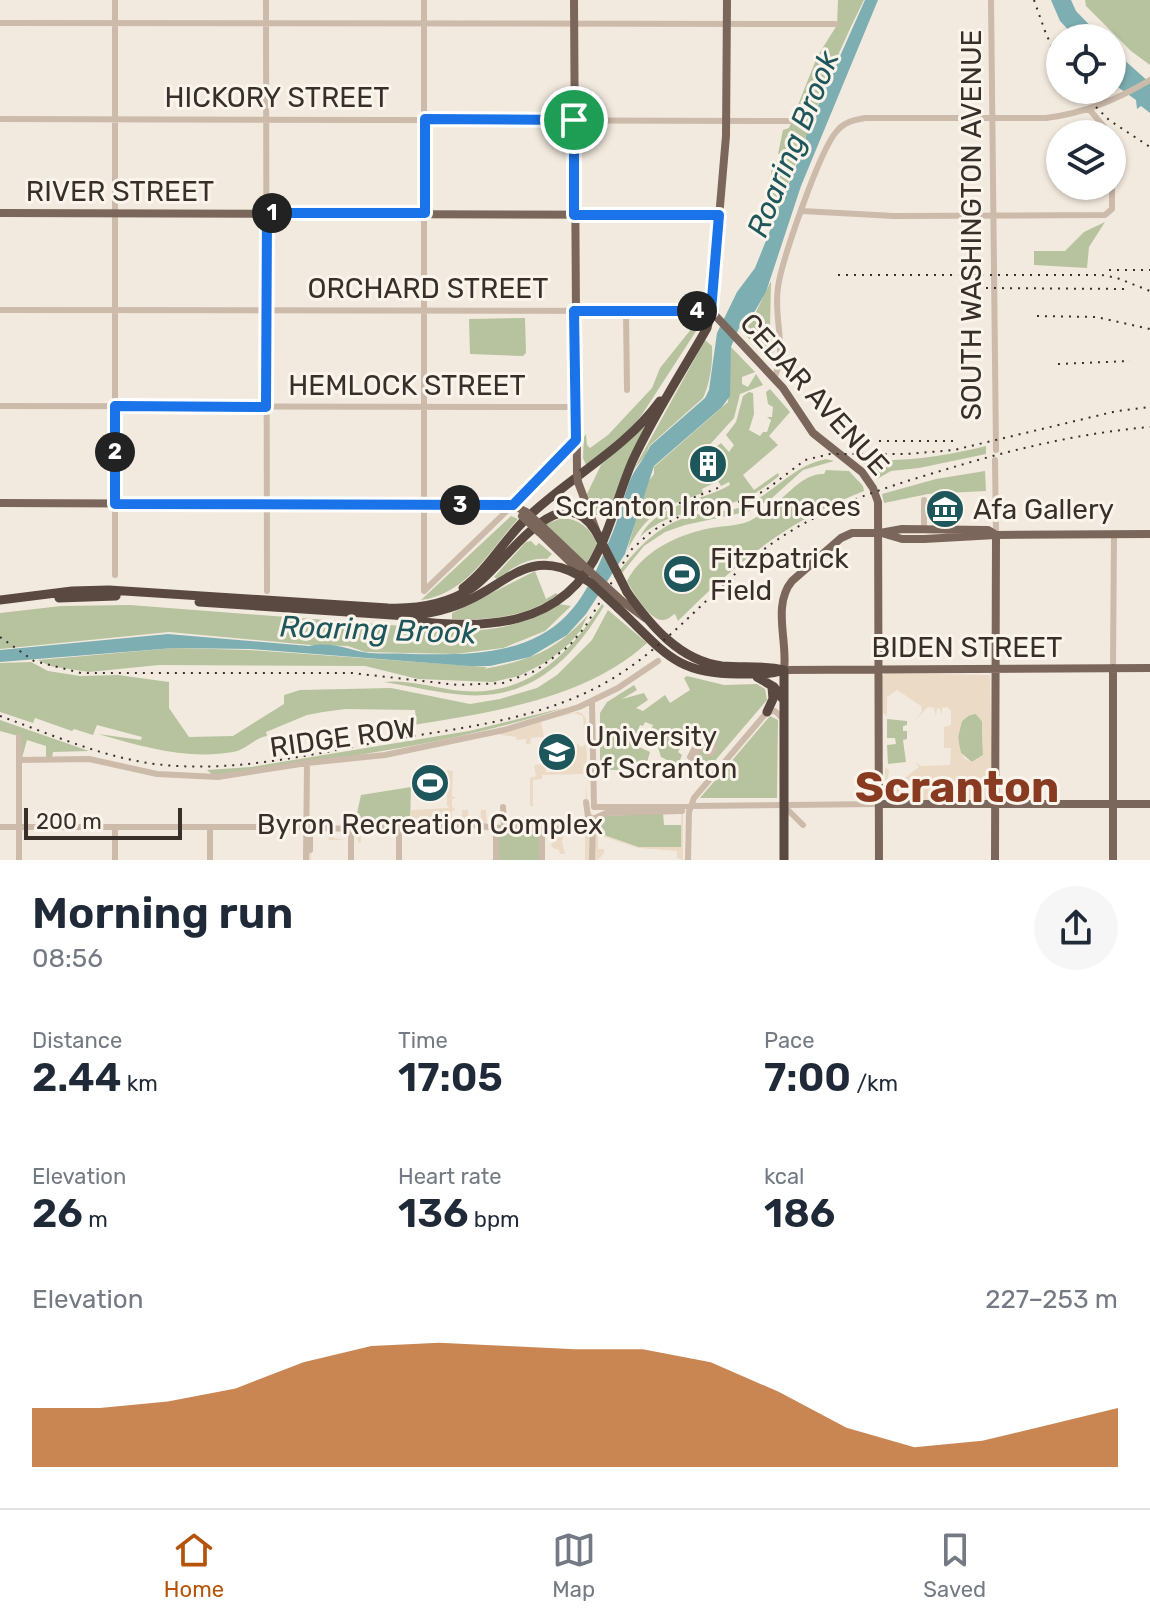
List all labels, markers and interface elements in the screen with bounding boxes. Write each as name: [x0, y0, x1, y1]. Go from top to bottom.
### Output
map controls: [1046, 24, 1126, 200]
button: locate: [1046, 24, 1126, 104]
street label: SOUTH WASHINGTON AVENUE: [955, 29, 988, 421]
water label: Roaring Brook: [739, 45, 847, 242]
street label: HICKORY STREET: [165, 81, 389, 114]
pin: [540, 86, 608, 154]
icon: arrive: [552, 98, 596, 142]
button: layers: [1046, 120, 1126, 200]
street label: RIVER STREET: [26, 175, 214, 208]
pin: 1: [252, 193, 292, 233]
text: 1: [267, 199, 277, 226]
street label: ORCHARD STREET: [307, 272, 549, 305]
pin: 4: [677, 291, 717, 331]
text: 4: [689, 297, 705, 324]
street label: CEDAR AVENUE: [733, 307, 896, 482]
street label: HEMLOCK STREET: [288, 369, 526, 402]
pin: 2: [95, 432, 135, 472]
text: 2: [108, 438, 122, 465]
building icon: Scranton Iron Furnaces: [687, 443, 729, 485]
pin: 3: [440, 485, 480, 525]
museum icon: Afa Gallery: [924, 488, 966, 530]
place label: Scranton Iron Furnaces: [555, 490, 861, 523]
text: 3: [453, 491, 467, 518]
place label: Afa Gallery: [973, 493, 1114, 526]
place label: Fitzpatrick Field: [710, 542, 849, 607]
sports icon: Fitzpatrick Field: [661, 553, 703, 595]
water label: Roaring Brook: [279, 609, 478, 651]
street label: BIDEN STREET: [872, 631, 1062, 664]
street label: RIDGE ROW: [268, 711, 418, 764]
place label: University of Scranton: [585, 720, 737, 785]
school or university icon: University of Scranton: [536, 731, 578, 773]
district label: Scranton: [855, 761, 1059, 813]
sports icon: Byron Recreation Complex: [409, 762, 451, 804]
scale bar: [24, 804, 182, 840]
text: 200 m: [36, 808, 102, 835]
place label: Byron Recreation Complex: [257, 808, 603, 841]
button: share: [1034, 886, 1118, 970]
text: Morning run: [32, 887, 293, 939]
text: 08:56: [32, 943, 103, 974]
text: Distance: [32, 1027, 122, 1054]
text: Time: [398, 1027, 448, 1054]
text: Pace: [764, 1027, 815, 1054]
text: 2.44: [32, 1054, 121, 1101]
text: 17:05: [398, 1054, 503, 1101]
text: 7:00: [764, 1054, 851, 1101]
text: km: [121, 1070, 158, 1097]
text: /km: [851, 1070, 898, 1097]
text: Elevation: [32, 1163, 126, 1190]
text: Heart rate: [398, 1163, 502, 1190]
text: kcal: [764, 1163, 804, 1190]
text: 26: [32, 1190, 83, 1237]
text: 136: [398, 1190, 468, 1237]
text: 186: [764, 1190, 835, 1237]
text: m: [83, 1206, 108, 1233]
text: bpm: [468, 1206, 520, 1233]
text: Elevation: [32, 1284, 143, 1315]
text: 227–253 m: [985, 1284, 1118, 1315]
tab: Home: [164, 1528, 224, 1603]
tab: Map: [552, 1528, 596, 1603]
tab: Saved: [923, 1528, 986, 1603]

